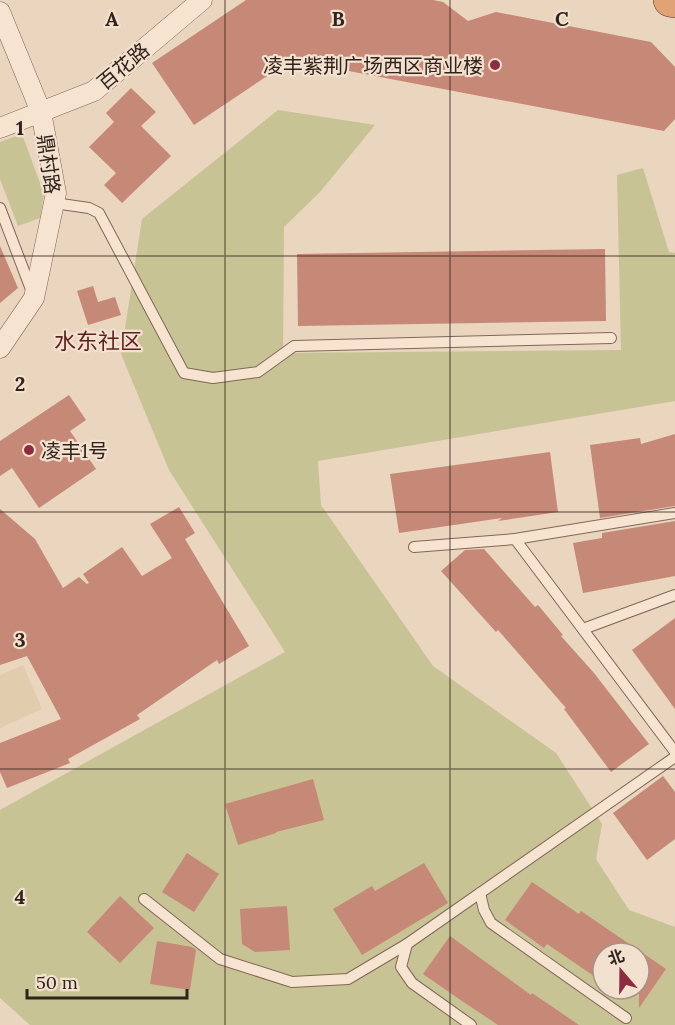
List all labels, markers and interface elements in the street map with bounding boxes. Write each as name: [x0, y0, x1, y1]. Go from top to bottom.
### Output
text: A: [105, 6, 119, 31]
text: B: [331, 6, 345, 31]
text: C: [555, 6, 569, 31]
street label: 百花路: [92, 37, 154, 95]
place label: 凌丰紫荆广场西区商业楼: [263, 53, 483, 78]
marker: 凌丰紫荆广场西区商业楼: [488, 58, 502, 72]
text: 1: [16, 115, 24, 140]
street label: 鼎村路: [32, 133, 66, 195]
district label: 水东社区: [54, 327, 142, 355]
text: 2: [15, 371, 25, 396]
place label: 凌丰1号: [41, 438, 108, 463]
marker: 凌丰1号: [22, 443, 36, 457]
text: 3: [14, 627, 26, 652]
text: 4: [15, 884, 26, 909]
north arrow: [591, 941, 651, 1001]
text: 北: [605, 945, 627, 969]
scale bar: [27, 962, 188, 1000]
text: 50 m: [36, 971, 78, 994]

